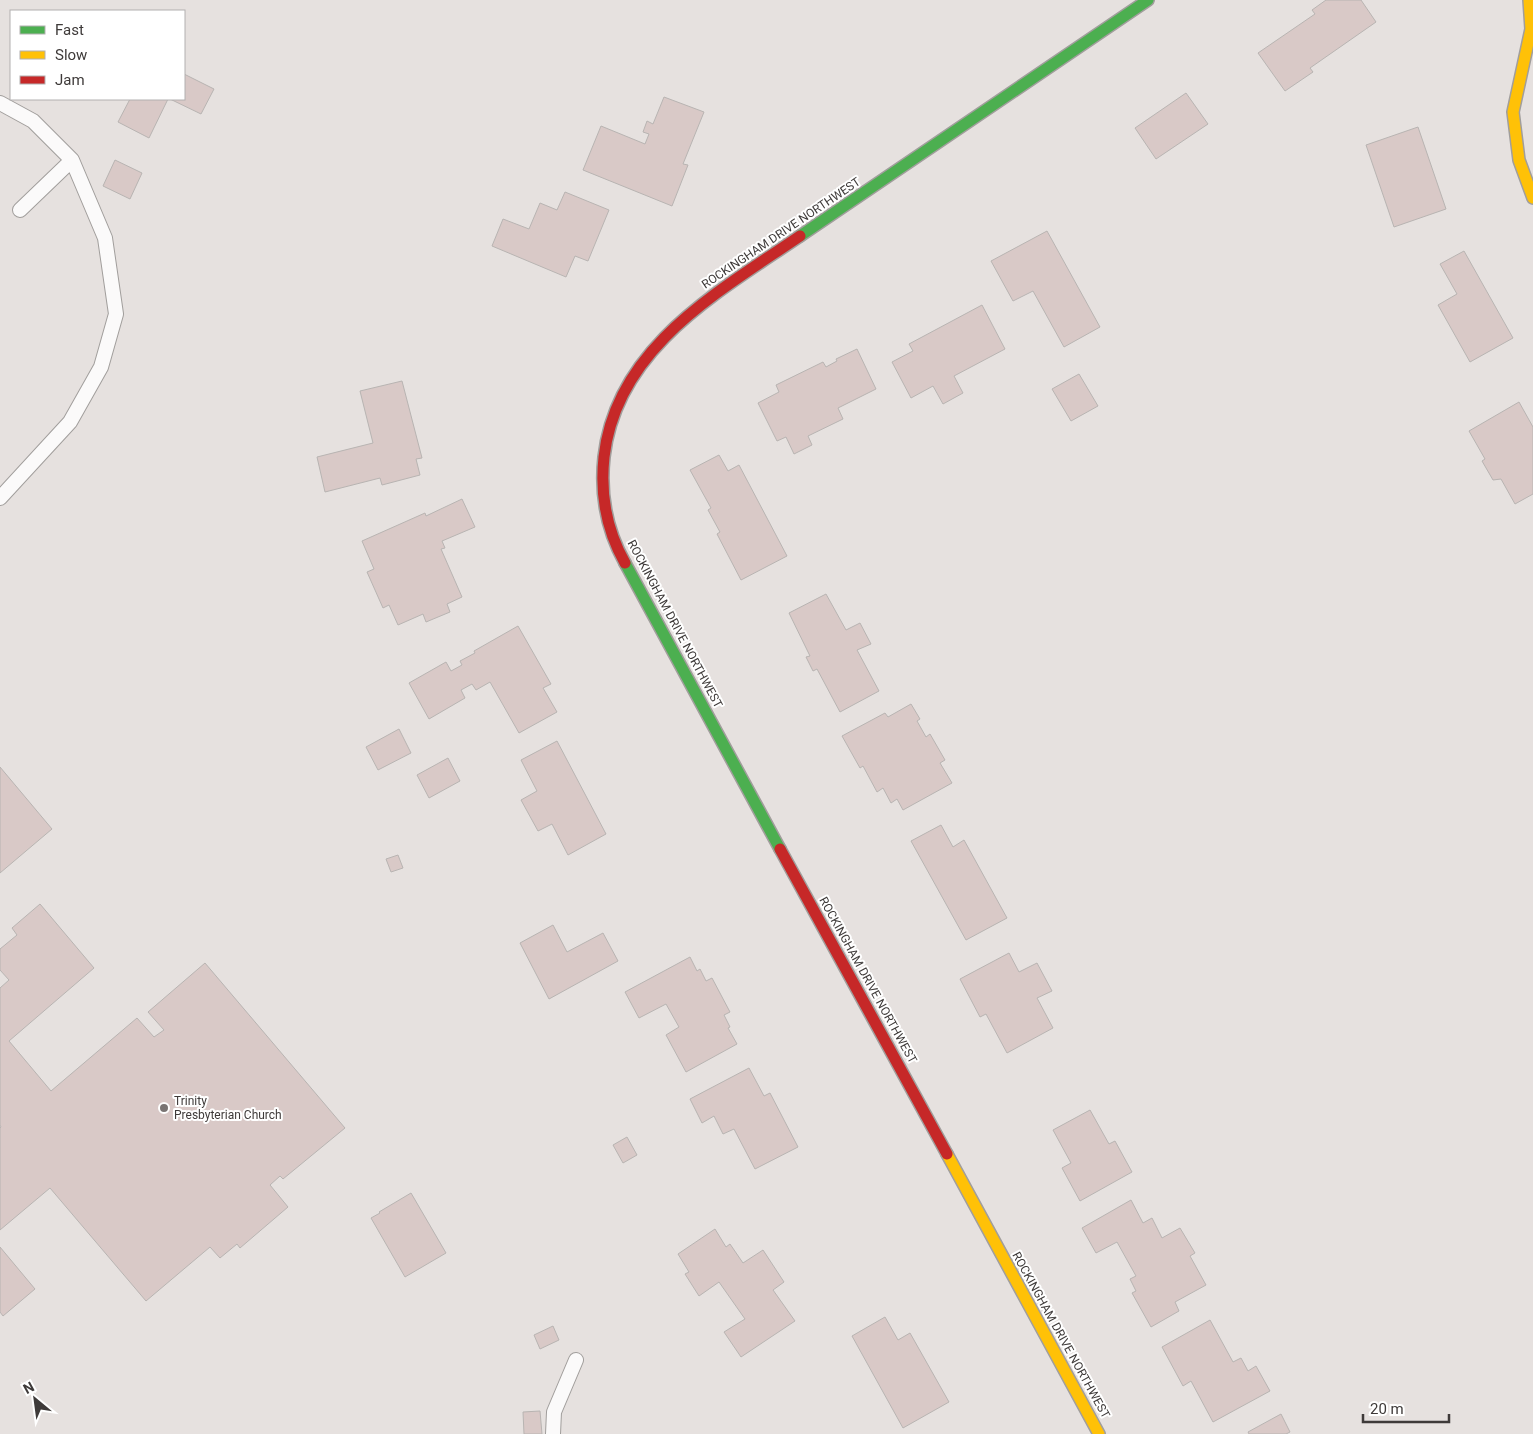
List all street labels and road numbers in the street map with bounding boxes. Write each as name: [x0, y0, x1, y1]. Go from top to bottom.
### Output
street label: ROCKINGHAM DRIVE NORTHWEST: [699, 175, 863, 291]
street label: ROCKINGHAM DRIVE NORTHWEST: [625, 538, 725, 710]
street label: ROCKINGHAM DRIVE NORTHWEST: [816, 894, 920, 1066]
street label: ROCKINGHAM DRIVE NORTHWEST: [1009, 1249, 1113, 1421]

